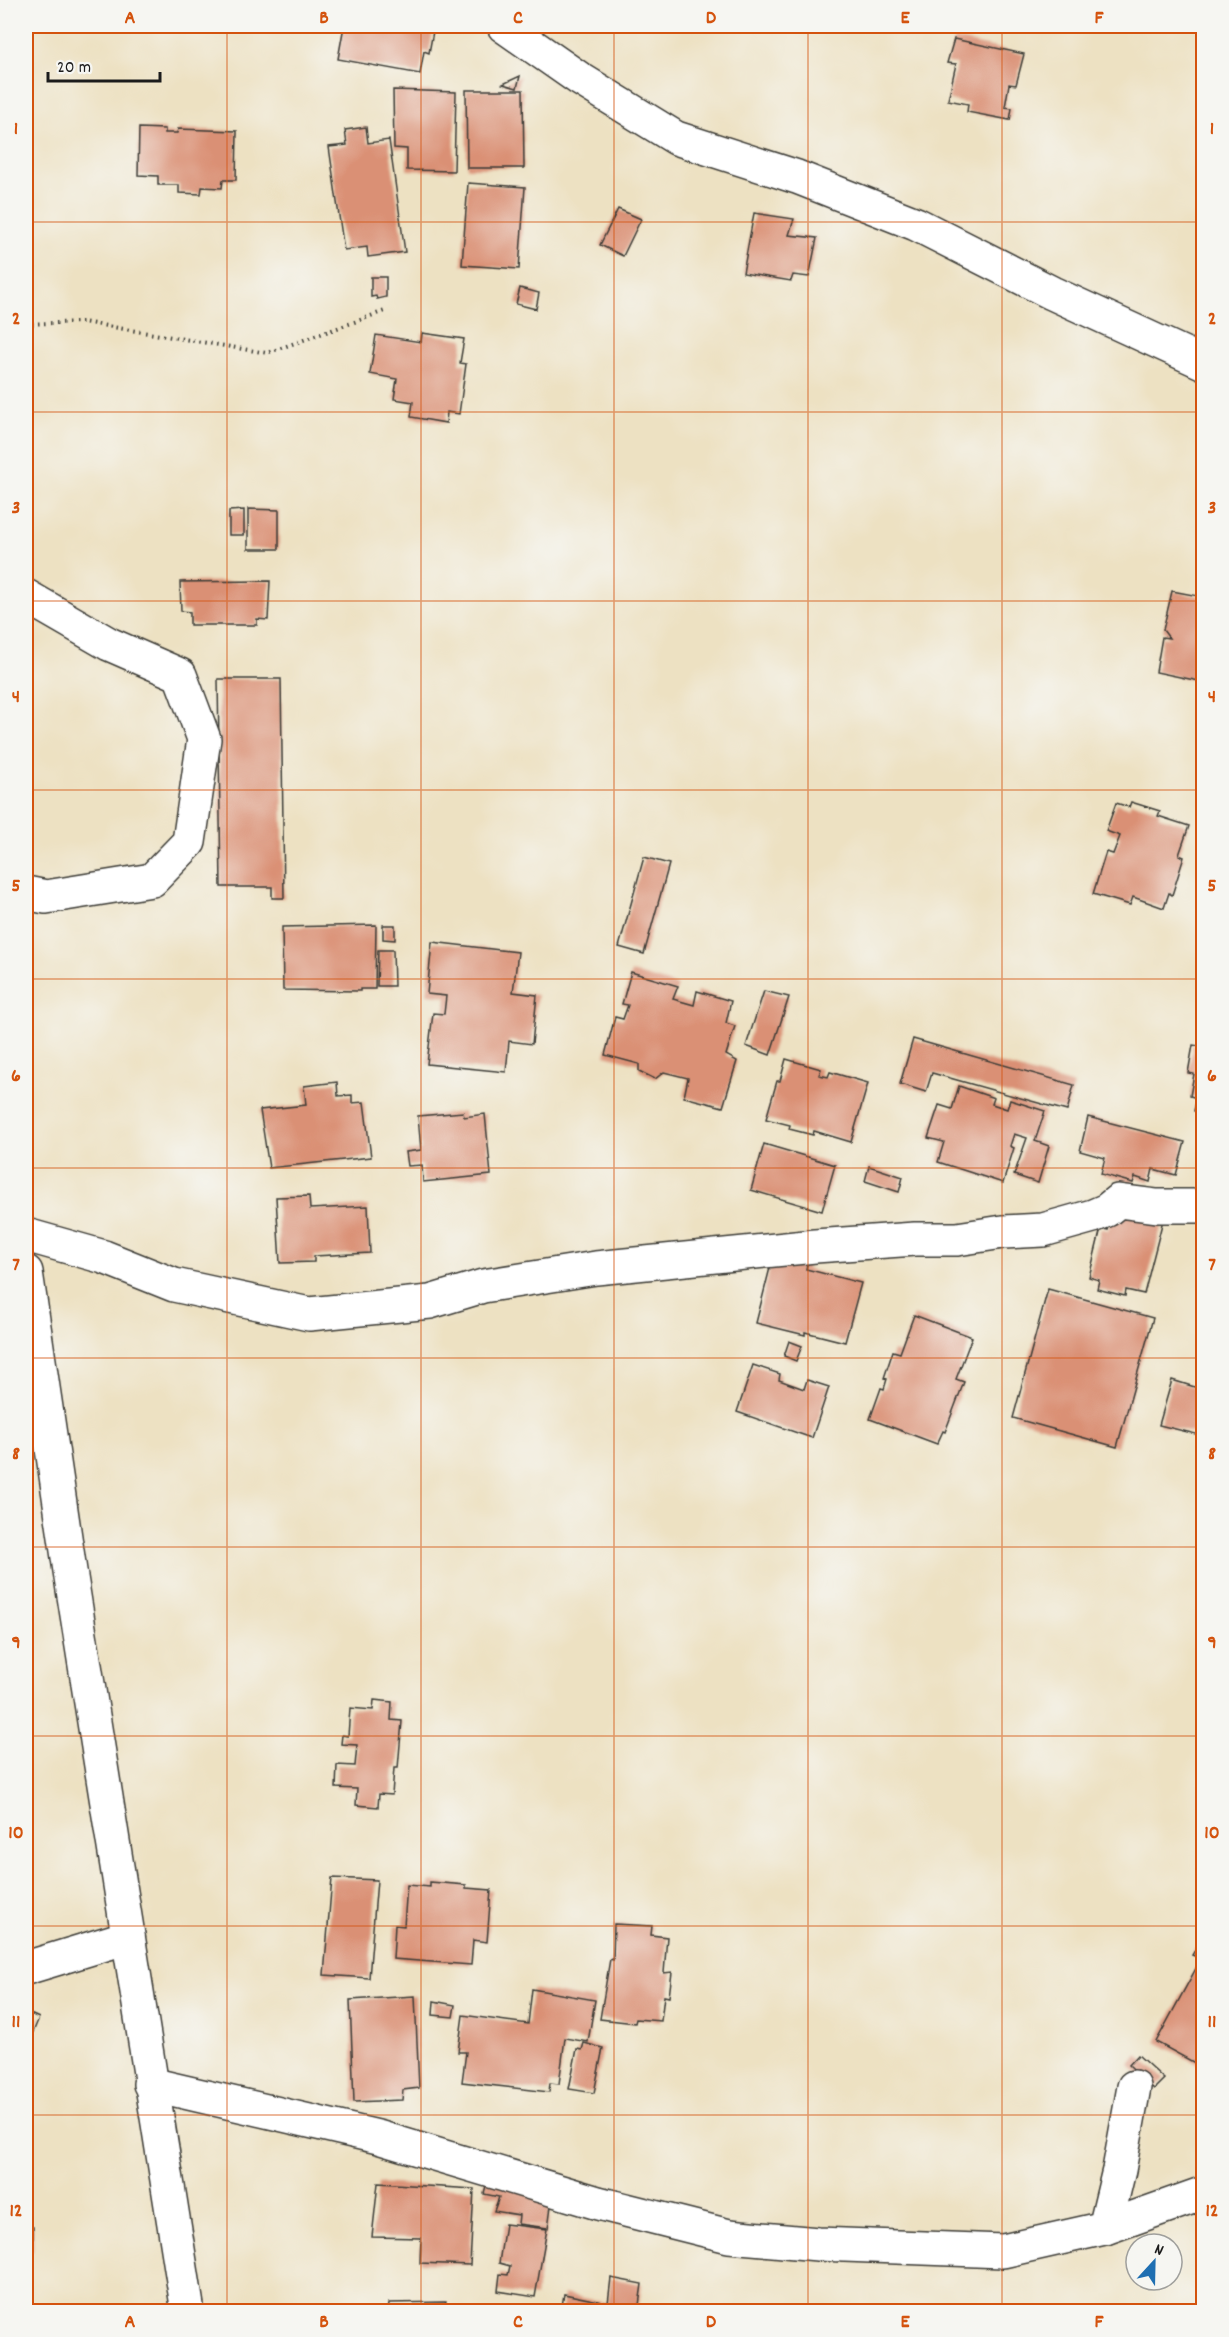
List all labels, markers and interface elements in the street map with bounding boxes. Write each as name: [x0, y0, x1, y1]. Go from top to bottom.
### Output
text: A: [125, 5, 136, 33]
text: B: [319, 5, 329, 33]
text: C: [513, 5, 523, 33]
text: D: [706, 5, 717, 33]
text: E: [900, 5, 910, 33]
text: F: [1095, 5, 1105, 33]
scale bar: [48, 45, 160, 83]
text: 20 m: [57, 56, 91, 81]
text: 1: [14, 116, 18, 144]
text: 1: [1210, 116, 1214, 144]
text: 2: [12, 306, 20, 334]
text: 2: [1208, 306, 1216, 334]
text: 3: [12, 495, 20, 523]
text: 3: [1208, 495, 1216, 523]
text: 4: [12, 684, 20, 712]
text: 4: [1208, 684, 1216, 712]
text: 5: [11, 873, 21, 901]
text: 5: [1207, 873, 1217, 901]
text: 6: [11, 1063, 21, 1091]
text: 6: [1207, 1063, 1217, 1091]
text: 7: [12, 1252, 20, 1280]
text: 7: [1208, 1252, 1216, 1280]
text: 8: [12, 1441, 20, 1469]
text: 8: [1208, 1441, 1216, 1469]
text: 9: [11, 1630, 21, 1658]
text: 9: [1207, 1630, 1217, 1658]
text: 10: [8, 1820, 24, 1848]
text: 10: [1204, 1820, 1220, 1848]
text: 11: [12, 2009, 20, 2037]
text: 11: [1208, 2009, 1216, 2037]
text: 12: [9, 2198, 23, 2226]
text: 12: [1205, 2198, 1219, 2226]
north arrow: [1124, 2232, 1184, 2292]
text: N: [1151, 2238, 1167, 2263]
text: A: [125, 2309, 136, 2337]
text: B: [319, 2309, 329, 2337]
text: C: [513, 2309, 523, 2337]
text: D: [706, 2309, 717, 2337]
text: E: [900, 2309, 910, 2337]
text: F: [1095, 2309, 1105, 2337]

